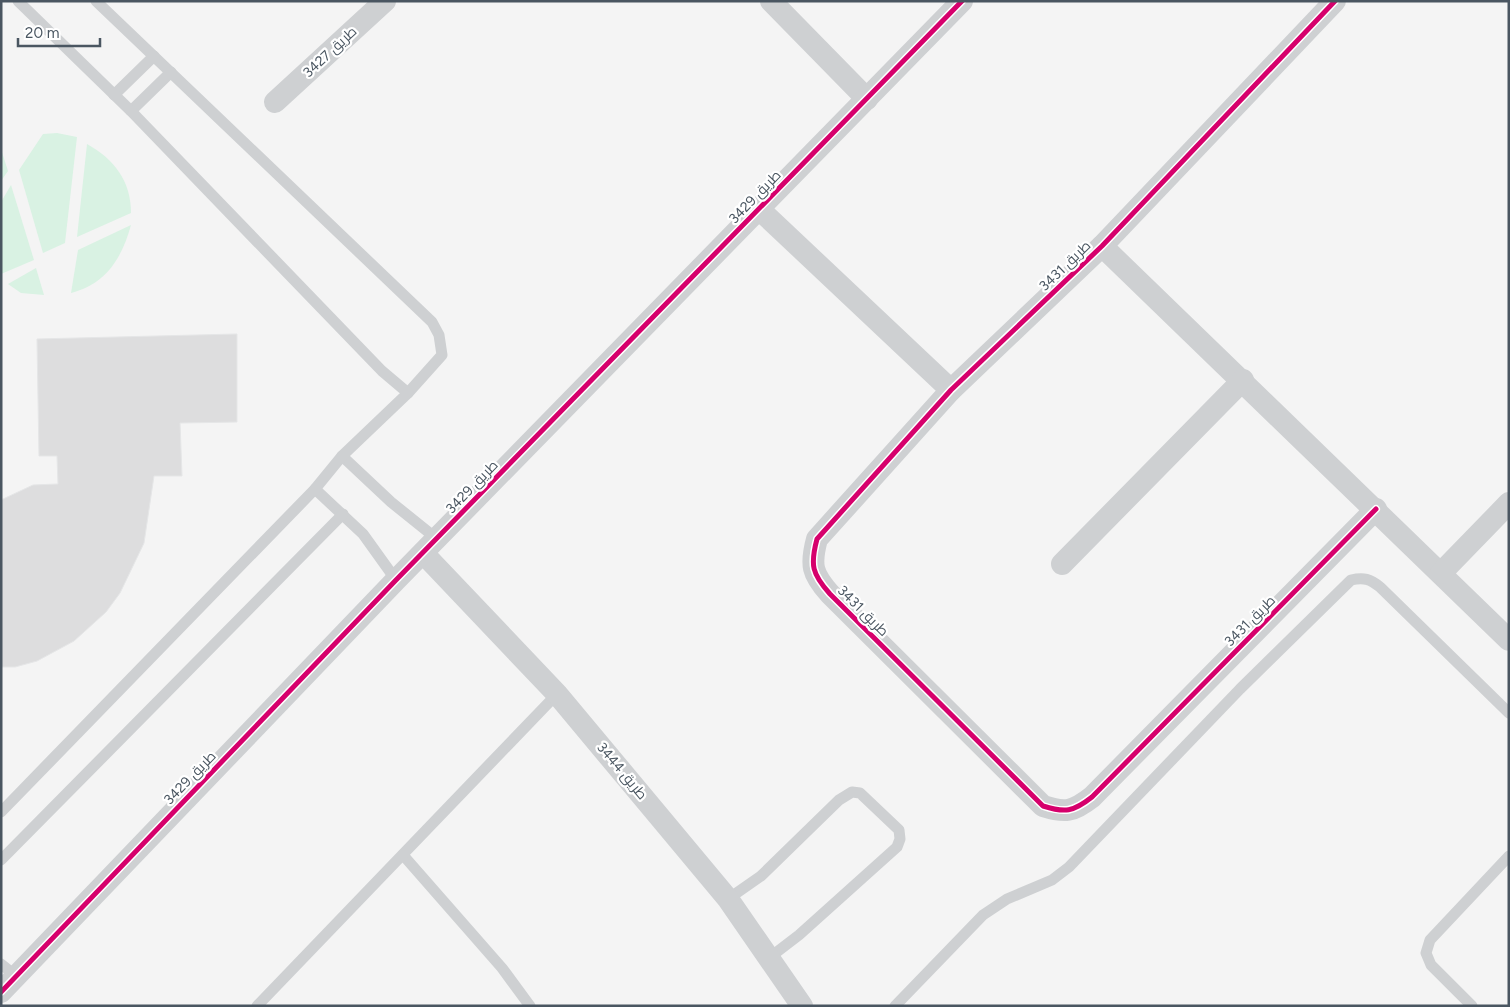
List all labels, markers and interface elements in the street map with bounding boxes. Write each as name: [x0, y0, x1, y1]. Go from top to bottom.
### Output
scale bar: [18, 15, 100, 47]
street label: طريق 3427: [300, 23, 360, 81]
text: 20 m: [25, 24, 59, 42]
street label: طريق 3429: [725, 167, 785, 227]
street label: طريق 3431: [1036, 237, 1094, 295]
street label: طريق 3429: [442, 457, 502, 517]
street label: طريق 3431: [834, 582, 892, 640]
street label: طريق 3431: [1221, 592, 1279, 650]
street label: طريق 3444: [593, 739, 651, 803]
street label: طريق 3429: [160, 748, 220, 808]

